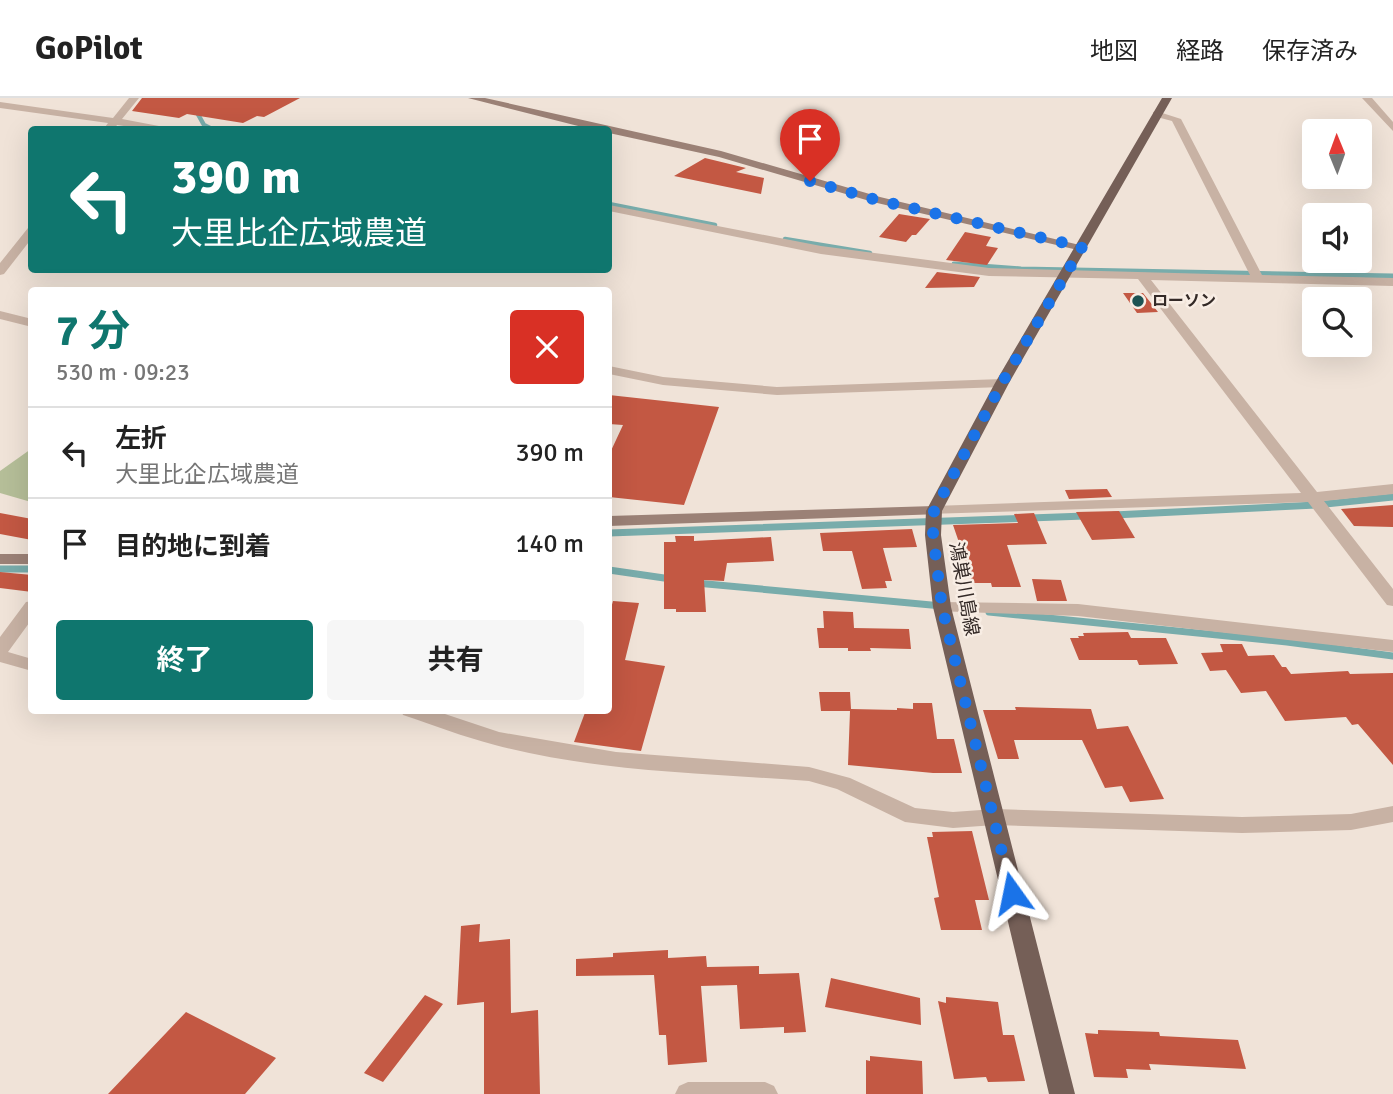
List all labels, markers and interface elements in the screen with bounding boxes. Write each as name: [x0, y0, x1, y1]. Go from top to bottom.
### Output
text: GoPilot: [35, 28, 143, 69]
text: 地図: [1090, 36, 1138, 66]
text: 経路: [1176, 36, 1224, 66]
text: 保存済み: [1262, 36, 1358, 66]
pin: [780, 109, 840, 181]
north arrow: [1302, 119, 1372, 189]
map controls: [1302, 119, 1372, 357]
icon: arrive: [791, 120, 829, 158]
text: 390 m: [171, 147, 301, 207]
icon: left: [56, 154, 147, 245]
button: sound: [1302, 203, 1372, 273]
text: 大里比企広域農道: [171, 214, 427, 253]
button: search: [1302, 287, 1372, 357]
place label: ローソン: [1152, 291, 1216, 311]
marker: ローソン: [1130, 293, 1146, 309]
text: 7 分: [56, 306, 130, 357]
button: close: [510, 310, 584, 384]
text: 530 m · 09:23: [56, 358, 190, 387]
text: 左折: [115, 423, 167, 455]
icon: left: [56, 434, 94, 472]
text: 390 m: [515, 437, 584, 469]
text: 大里比企広域農道: [115, 460, 299, 489]
icon: arrive: [56, 525, 94, 563]
text: 140 m: [515, 528, 584, 560]
text: 目的地に到着: [115, 531, 271, 563]
street label: 鴻巣川島線: [944, 540, 984, 638]
button: 終了: [56, 620, 313, 700]
button: 共有: [327, 620, 584, 700]
position arrow: [975, 856, 1049, 930]

